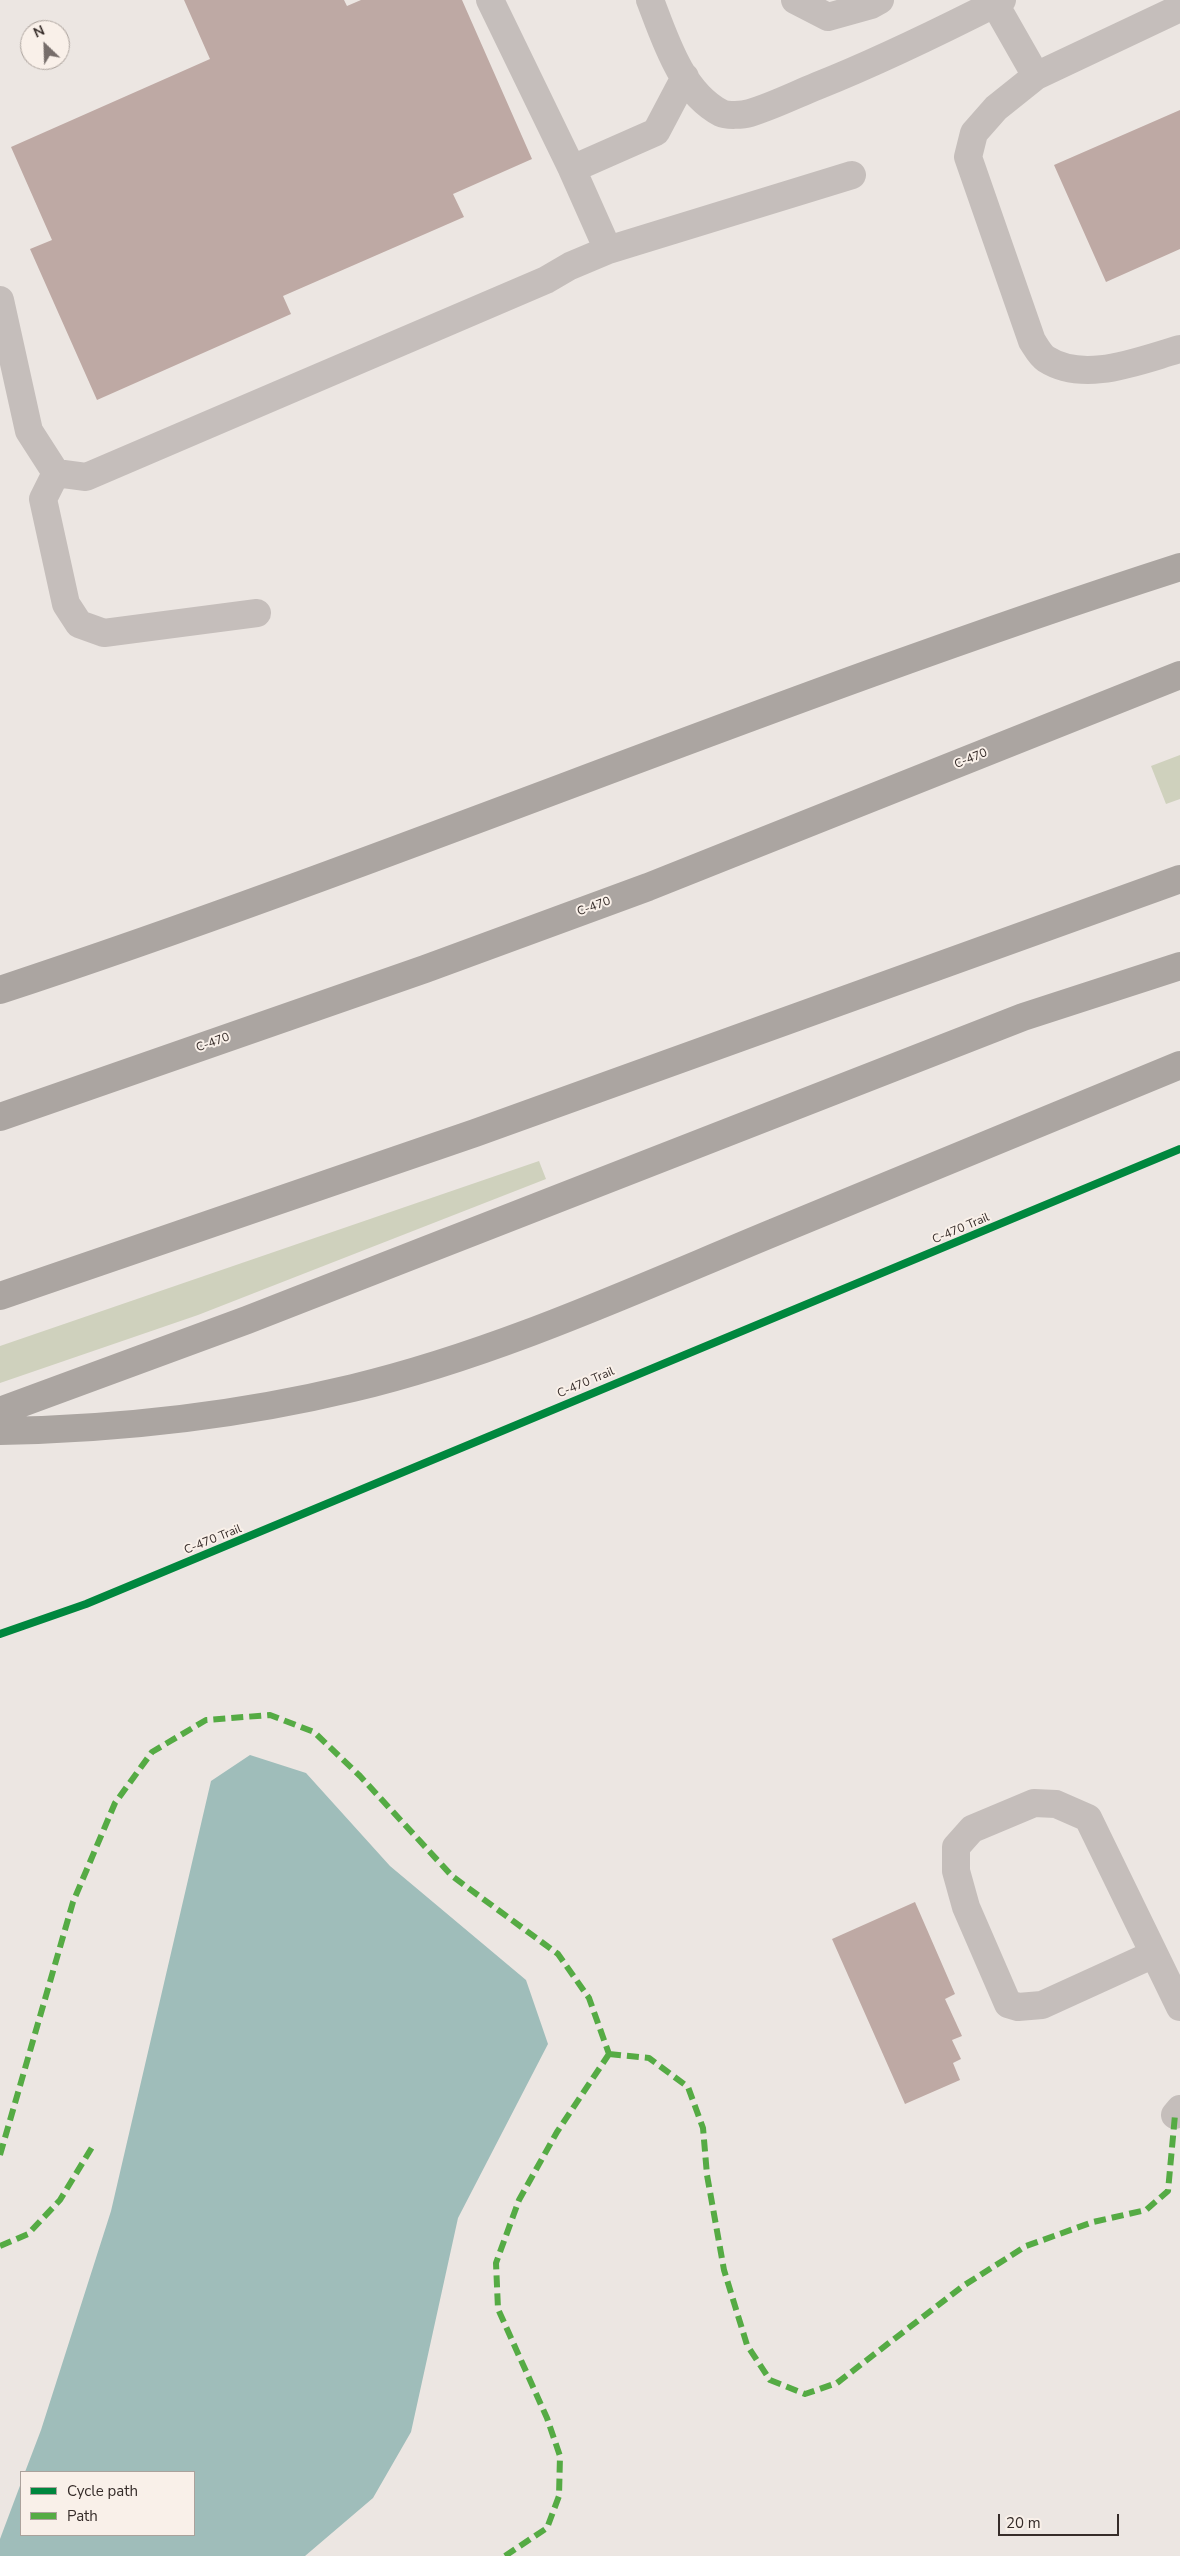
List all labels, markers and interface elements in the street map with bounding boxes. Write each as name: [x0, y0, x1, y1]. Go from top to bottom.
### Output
north arrow: [20, 20, 70, 70]
text: N: [30, 21, 48, 43]
street label: C-470: [952, 746, 990, 772]
street label: C-470: [575, 894, 613, 920]
street label: C-470: [194, 1030, 232, 1056]
street label: C-470 Trail: [930, 1211, 992, 1247]
street label: C-470 Trail: [555, 1365, 617, 1401]
street label: C-470 Trail: [182, 1522, 244, 1558]
legend: [20, 2471, 195, 2536]
text: Cycle path: [67, 2481, 138, 2501]
scale bar: [1000, 2504, 1121, 2536]
text: Path: [67, 2506, 98, 2526]
text: 20 m: [1006, 2513, 1041, 2533]

